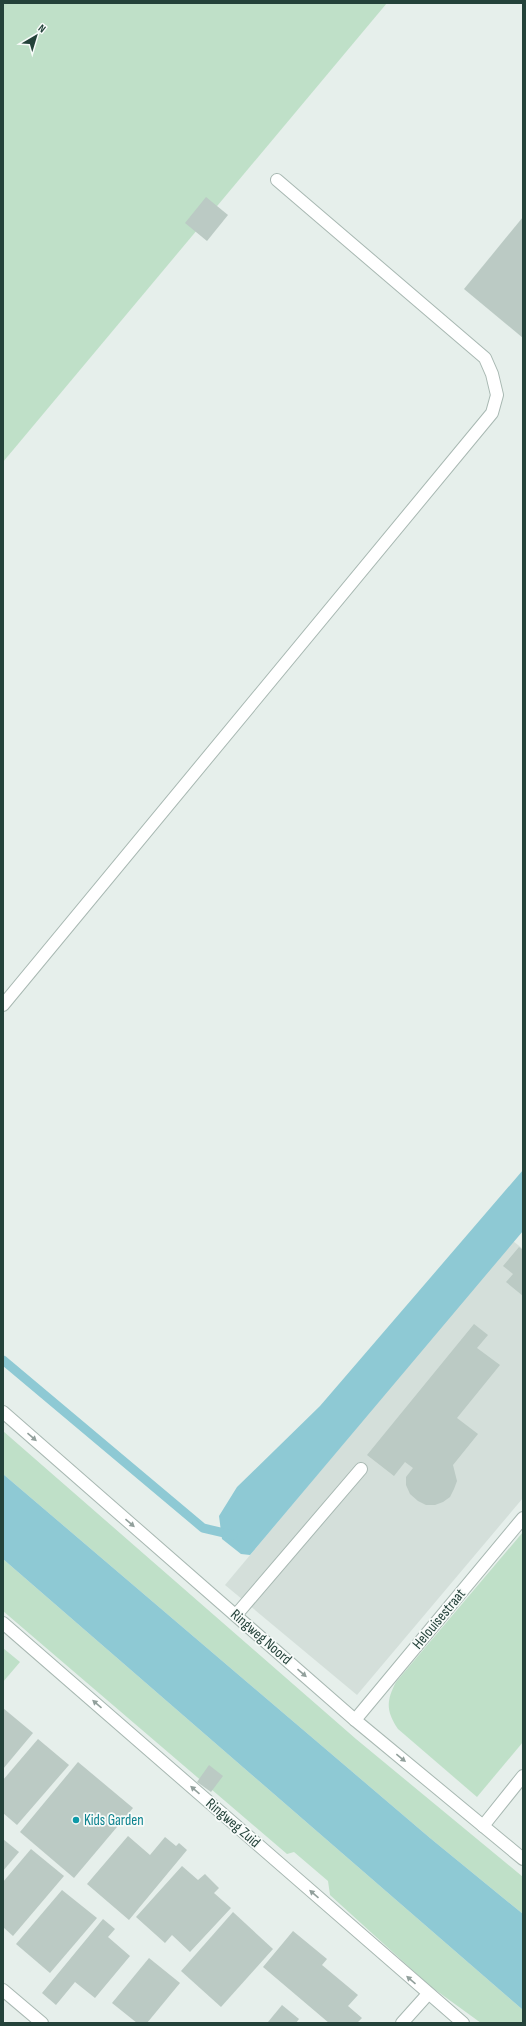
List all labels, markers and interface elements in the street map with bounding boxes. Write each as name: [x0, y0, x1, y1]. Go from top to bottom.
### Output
north arrow: [16, 16, 56, 56]
text: N: [36, 22, 48, 36]
one-way arrow: [27, 1433, 38, 1442]
one-way arrow: [125, 1518, 136, 1527]
street label: Helouisestraat: [408, 1584, 470, 1653]
street label: Ringweg Noord: [226, 1605, 296, 1669]
one-way arrow: [296, 1669, 307, 1678]
one-way arrow: [92, 1700, 102, 1709]
one-way arrow: [395, 1753, 406, 1762]
one-way arrow: [190, 1785, 200, 1794]
street label: Ringweg Zuid: [202, 1794, 264, 1852]
place label: Kids Garden: [84, 1811, 144, 1830]
marker: Kids Garden: [71, 1815, 81, 1825]
one-way arrow: [309, 1890, 318, 1899]
one-way arrow: [406, 1975, 417, 1984]

